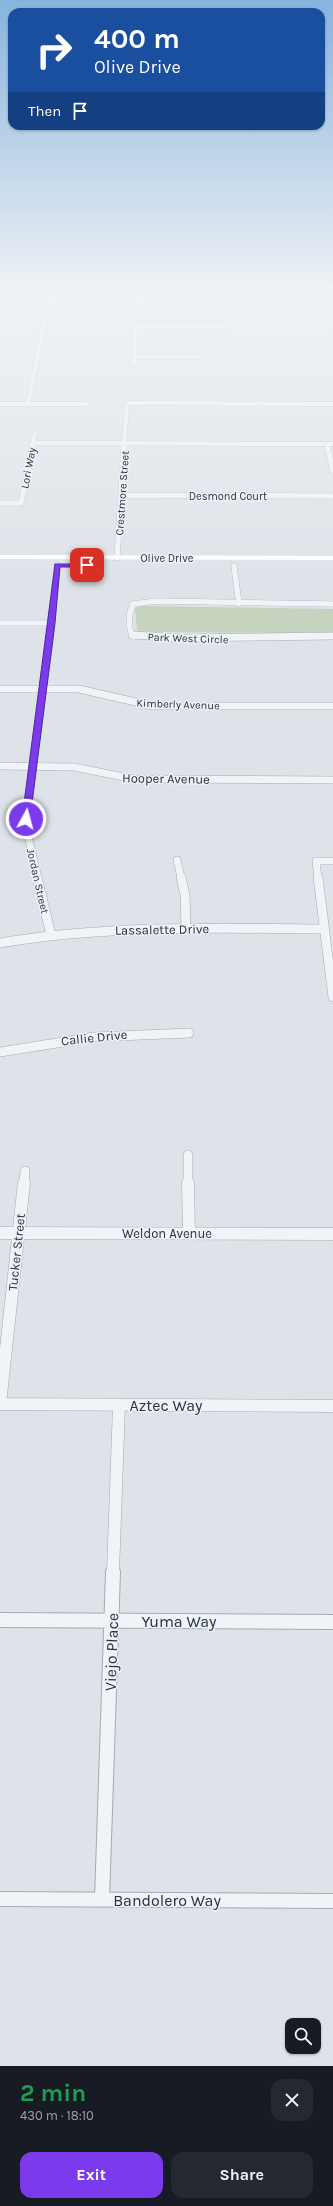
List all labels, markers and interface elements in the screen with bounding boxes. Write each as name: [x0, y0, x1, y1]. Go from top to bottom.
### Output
text: 400 m: [94, 22, 180, 55]
icon: right: [28, 24, 80, 76]
text: Olive Drive: [94, 56, 181, 78]
icon: arrive: [69, 100, 91, 122]
text: Then: [28, 102, 61, 120]
street label: Lori Way: [18, 446, 39, 490]
street label: Crestmore Street: [113, 450, 132, 536]
street label: Desmond Court: [189, 490, 267, 503]
pin: [70, 548, 104, 582]
street label: Olive Drive: [141, 552, 194, 565]
icon: arrive: [76, 554, 98, 576]
street label: Park West Circle: [147, 631, 229, 646]
street label: Kimberly Avenue: [136, 697, 220, 712]
street label: Hooper Avenue: [122, 770, 210, 787]
position arrow: [5, 798, 47, 840]
street label: Jordan Street: [24, 847, 51, 915]
street label: Lassalette Drive: [115, 921, 210, 938]
street label: Callie Drive: [60, 1027, 128, 1048]
street label: Tucker Street: [5, 1213, 28, 1291]
street label: Weldon Avenue: [122, 1226, 212, 1241]
street label: Aztec Way: [129, 1396, 203, 1415]
street label: Yuma Way: [141, 1612, 217, 1631]
street label: Viejo Place: [101, 1613, 122, 1691]
street label: Bandolero Way: [113, 1891, 221, 1910]
map controls: [285, 2018, 321, 2054]
button: search: [285, 2018, 321, 2054]
text: 2 min: [20, 2079, 86, 2107]
button: close: [271, 2079, 313, 2121]
text: 430 m · 18:10: [20, 2108, 94, 2123]
button: Exit: [20, 2152, 163, 2198]
button: Share: [171, 2152, 313, 2198]

